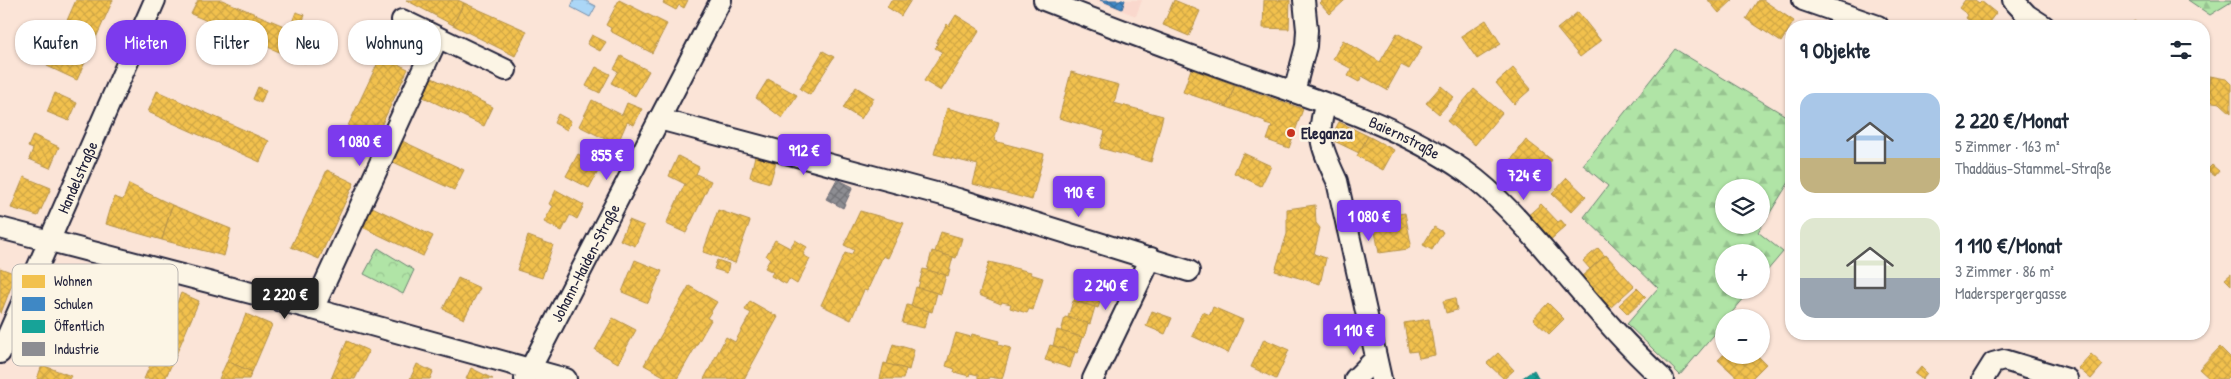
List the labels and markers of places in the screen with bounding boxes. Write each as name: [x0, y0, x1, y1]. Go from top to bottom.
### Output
place label: Eleganza: [1301, 122, 1353, 145]
pin: 1 080 €: [314, 124, 406, 167]
marker: Eleganza: [1285, 127, 1297, 139]
pin: 912 €: [769, 134, 839, 176]
pin: 855 €: [572, 138, 642, 181]
pin: 724 €: [1489, 158, 1559, 201]
pin: 910 €: [1044, 176, 1114, 218]
pin: 1 080 €: [1323, 200, 1415, 242]
pin: 2 240 €: [1060, 268, 1152, 311]
pin: 2 220 €: [239, 278, 331, 320]
pin: 1 110 €: [1308, 314, 1400, 356]

